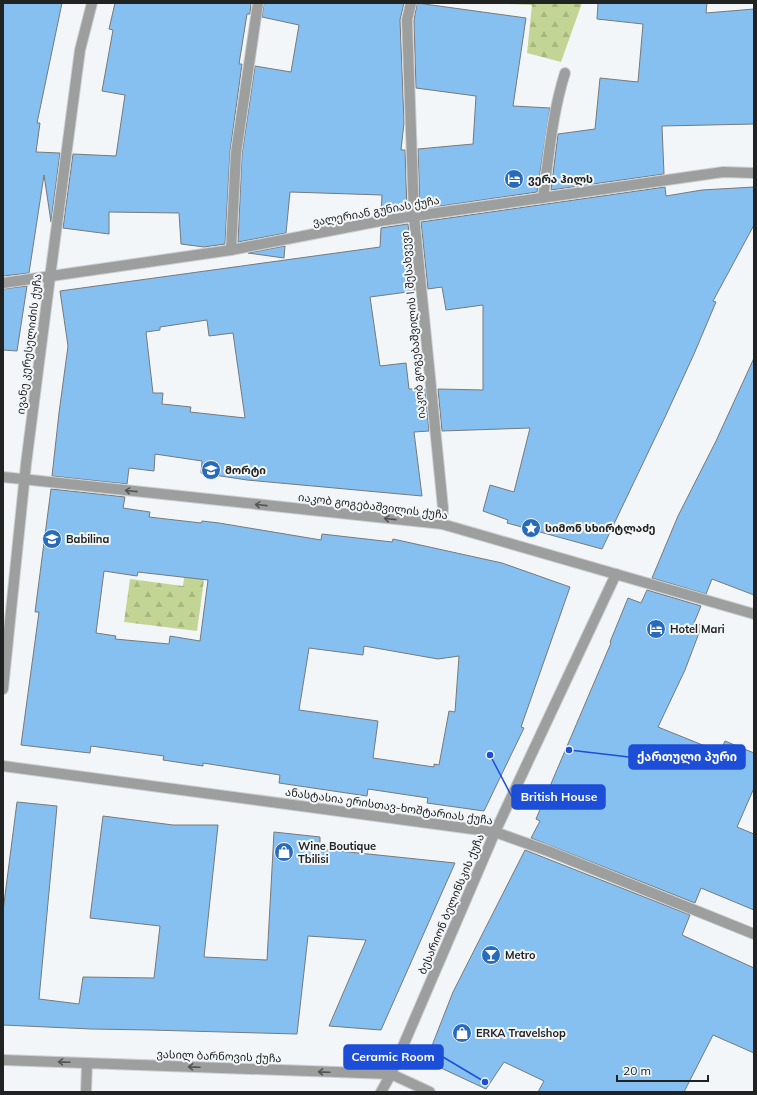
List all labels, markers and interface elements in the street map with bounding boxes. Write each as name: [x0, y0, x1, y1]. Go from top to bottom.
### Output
hotel icon: ვერა ჰილს: [503, 168, 525, 190]
place label: ვერა ჰილს: [528, 172, 593, 186]
street label: ვალერიან გუნიას ქუჩა: [311, 193, 441, 229]
street label: იაკობ გოგებაშვილის I შესახვევი: [398, 231, 428, 419]
street label: ივანე კერესელიძის ქუჩა: [13, 273, 45, 415]
school or university icon: მორტი: [200, 459, 222, 481]
place label: მორტი: [225, 463, 266, 477]
one-way arrow: [125, 487, 138, 494]
street label: იაკობ გოგებაშვილის ქუჩა: [297, 490, 449, 522]
one-way arrow: [254, 501, 267, 508]
one-way arrow: [384, 515, 397, 522]
place icon: სიმონ სხირტლაძე: [520, 517, 542, 539]
place label: სიმონ სხირტლაძე: [545, 521, 656, 535]
school or university icon: Babilina: [41, 528, 63, 550]
place label: Babilina: [66, 532, 109, 546]
hotel icon: Hotel Mari: [645, 618, 667, 640]
place label: Hotel Mari: [670, 622, 725, 636]
callout: ქართული პური: [629, 745, 745, 769]
text: ქართული პური: [637, 749, 737, 765]
street label: ანასტასია ერისთავ-ხოშტარიას ქუჩა: [284, 784, 494, 828]
callout: British House: [512, 785, 605, 809]
text: British House: [521, 789, 598, 804]
street label: ბესარიონ ბელინსკის ქუჩა: [415, 832, 487, 976]
place label: Wine Boutique Tbilisi: [298, 839, 376, 866]
shop icon: Wine Boutique Tbilisi: [273, 841, 295, 863]
bar icon: Metro: [480, 944, 502, 966]
place label: Metro: [505, 948, 536, 962]
shop icon: ERKA Travelshop: [451, 1022, 473, 1044]
place label: ERKA Travelshop: [476, 1026, 566, 1040]
callout: Ceramic Room: [344, 1045, 443, 1069]
street label: ვასილ ბარნოვის ქუჩა: [156, 1047, 282, 1065]
text: Ceramic Room: [352, 1049, 435, 1064]
scale bar: [617, 1057, 708, 1083]
one-way arrow: [58, 1059, 71, 1066]
one-way arrow: [188, 1063, 201, 1071]
text: 20 m: [623, 1063, 651, 1078]
one-way arrow: [318, 1068, 331, 1075]

